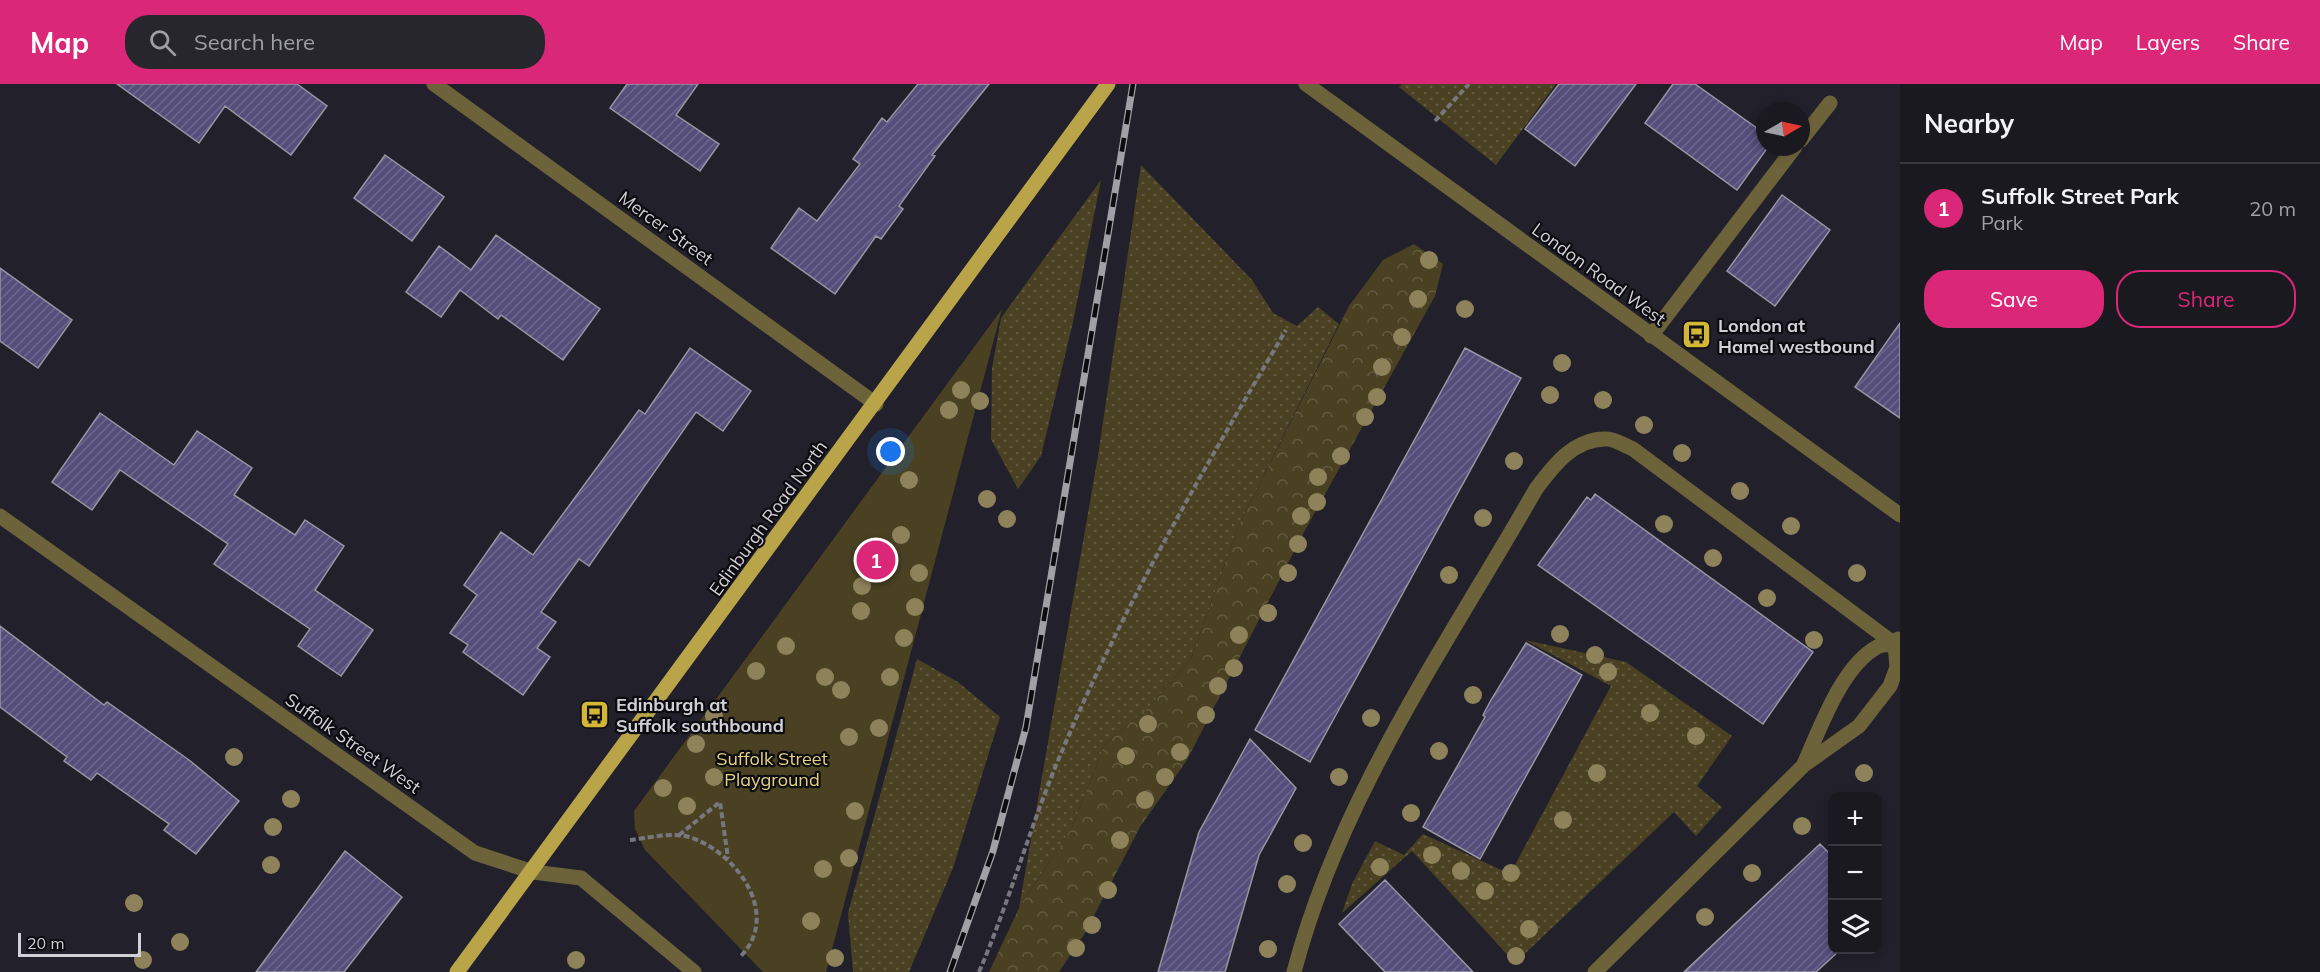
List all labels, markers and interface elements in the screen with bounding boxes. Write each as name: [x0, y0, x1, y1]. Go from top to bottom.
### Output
search box: [125, 15, 545, 69]
text: Map: [30, 25, 89, 60]
icon: search: [146, 26, 179, 59]
text: Search here: [194, 28, 315, 56]
text: Map: [2060, 29, 2103, 55]
text: Layers: [2136, 29, 2200, 55]
text: Share: [2233, 29, 2290, 55]
north arrow: [1756, 102, 1810, 156]
text: Nearby: [1924, 107, 2014, 140]
text: Suffolk Street Park: [1981, 182, 2179, 210]
street label: Mercer Street: [614, 186, 718, 270]
text: 1: [1938, 196, 1950, 221]
text: 20 m: [2249, 196, 2296, 221]
text: Park: [1981, 210, 2023, 235]
street label: London Road West: [1528, 218, 1670, 330]
button: Save: [1924, 270, 2104, 328]
button: Share: [2116, 270, 2296, 328]
place label: London at Hamel westbound: [1718, 314, 1875, 358]
bus stop icon: London at Hamel westbound: [1681, 319, 1713, 351]
street label: Edinburgh Road North: [704, 436, 832, 600]
your location: [876, 437, 905, 466]
pin: 1: [856, 538, 896, 582]
street label: Suffolk Street West: [281, 688, 425, 798]
place label: Edinburgh at Suffolk southbound: [616, 693, 784, 737]
bus stop icon: Edinburgh at Suffolk southbound: [579, 698, 611, 730]
park label: Suffolk Street Playground: [716, 747, 828, 791]
map controls: [1828, 792, 1882, 954]
button: +: [1828, 792, 1882, 846]
button: −: [1828, 846, 1882, 900]
button: layers: [1828, 900, 1882, 954]
scale bar: [18, 930, 141, 958]
text: 20 m: [27, 933, 64, 953]

